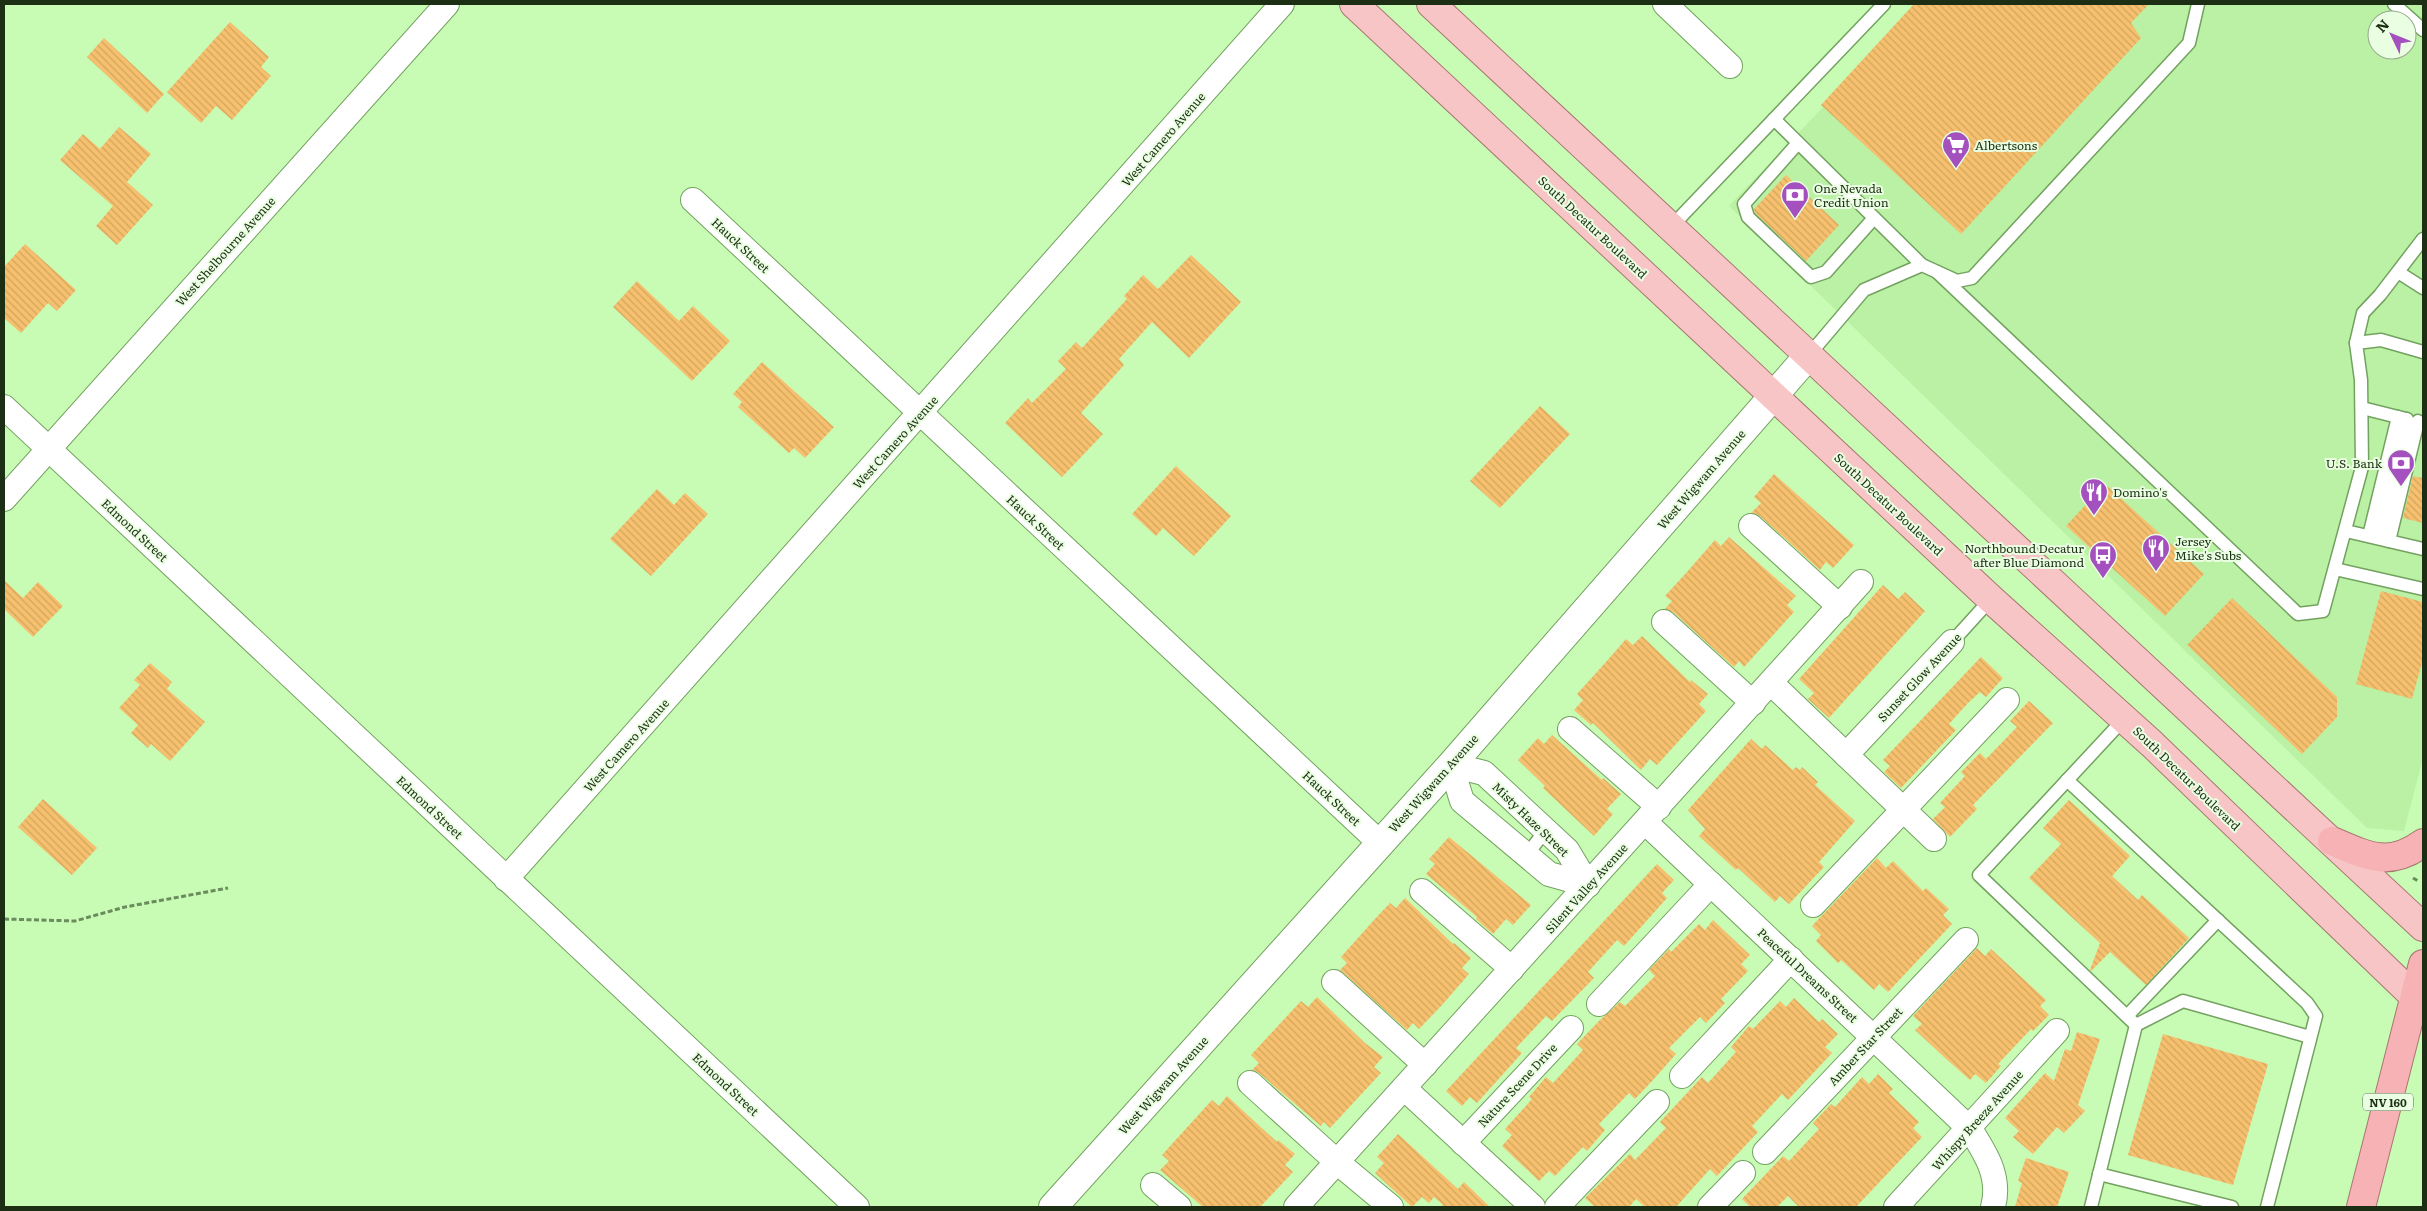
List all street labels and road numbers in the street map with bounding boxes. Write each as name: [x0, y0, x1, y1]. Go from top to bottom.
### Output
street label: West Camero Avenue: [1117, 88, 1209, 190]
street label: South Decatur Boulevard: [1535, 172, 1652, 283]
street label: West Shelbourne Avenue: [171, 192, 279, 310]
street label: Hauck Street: [708, 213, 774, 277]
street label: West Camero Avenue: [848, 391, 942, 493]
street label: West Wigwam Avenue: [1653, 425, 1749, 533]
street label: South Decatur Boulevard: [1831, 449, 1948, 560]
street label: Hauck Street: [1003, 490, 1069, 554]
street label: Edmond Street: [98, 494, 172, 566]
street label: Sunset Glow Avenue: [1873, 628, 1965, 726]
street label: West Camero Avenue: [579, 694, 673, 796]
street label: South Decatur Boulevard: [2129, 722, 2245, 835]
street label: West Wigwam Avenue: [1384, 730, 1482, 836]
street label: Hauck Street: [1299, 766, 1365, 830]
street label: Edmond Street: [393, 771, 467, 843]
street label: Misty Haze Street: [1489, 778, 1574, 861]
street label: Silent Valley Avenue: [1541, 839, 1631, 937]
street label: Peaceful Dreams Street: [1754, 924, 1862, 1027]
street label: Amber Star Street: [1824, 1003, 1906, 1089]
street label: West Wigwam Avenue: [1114, 1032, 1212, 1138]
street label: Nature Scene Drive: [1473, 1039, 1561, 1131]
street label: Edmond Street: [689, 1048, 763, 1120]
street label: Whispy Breeze Avenue: [1927, 1066, 2027, 1174]
road number: NV 160: [2363, 1094, 2413, 1110]

